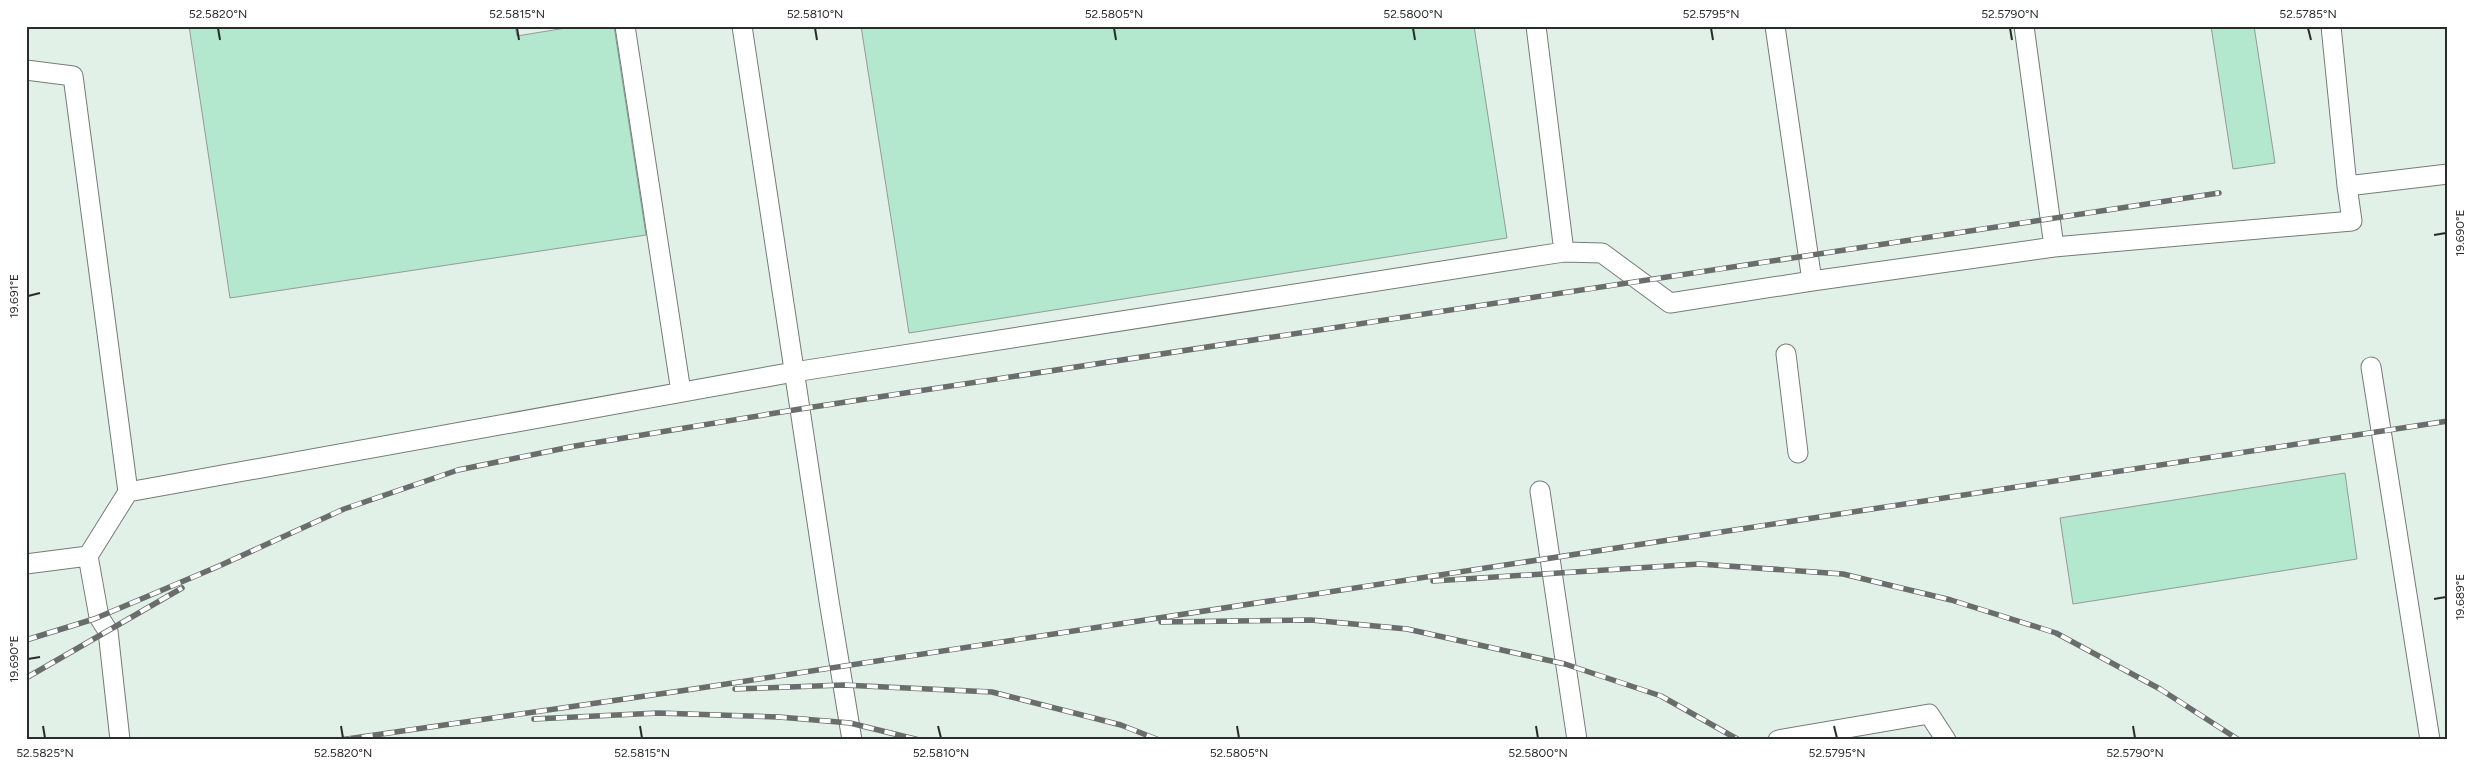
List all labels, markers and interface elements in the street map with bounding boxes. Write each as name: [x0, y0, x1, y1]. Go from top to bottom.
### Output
text: 52.5820°N: [189, 7, 247, 21]
text: 52.5815°N: [489, 7, 545, 21]
text: 52.5810°N: [787, 7, 843, 21]
text: 52.5805°N: [1085, 7, 1143, 21]
text: 52.5800°N: [1383, 7, 1443, 21]
text: 52.5795°N: [1683, 7, 1739, 21]
text: 52.5790°N: [1981, 7, 2039, 21]
text: 52.5785°N: [2279, 7, 2337, 21]
text: 19.690°E: [2453, 209, 2467, 257]
text: 19.691°E: [7, 274, 21, 318]
text: 19.689°E: [2453, 574, 2467, 620]
text: 19.690°E: [7, 635, 21, 683]
text: 52.5825°N: [16, 746, 74, 760]
text: 52.5820°N: [314, 746, 372, 760]
text: 52.5815°N: [614, 746, 670, 760]
text: 52.5810°N: [913, 746, 969, 760]
text: 52.5805°N: [1210, 746, 1268, 760]
text: 52.5800°N: [1508, 746, 1568, 760]
text: 52.5795°N: [1809, 746, 1865, 760]
text: 52.5790°N: [2106, 746, 2164, 760]

